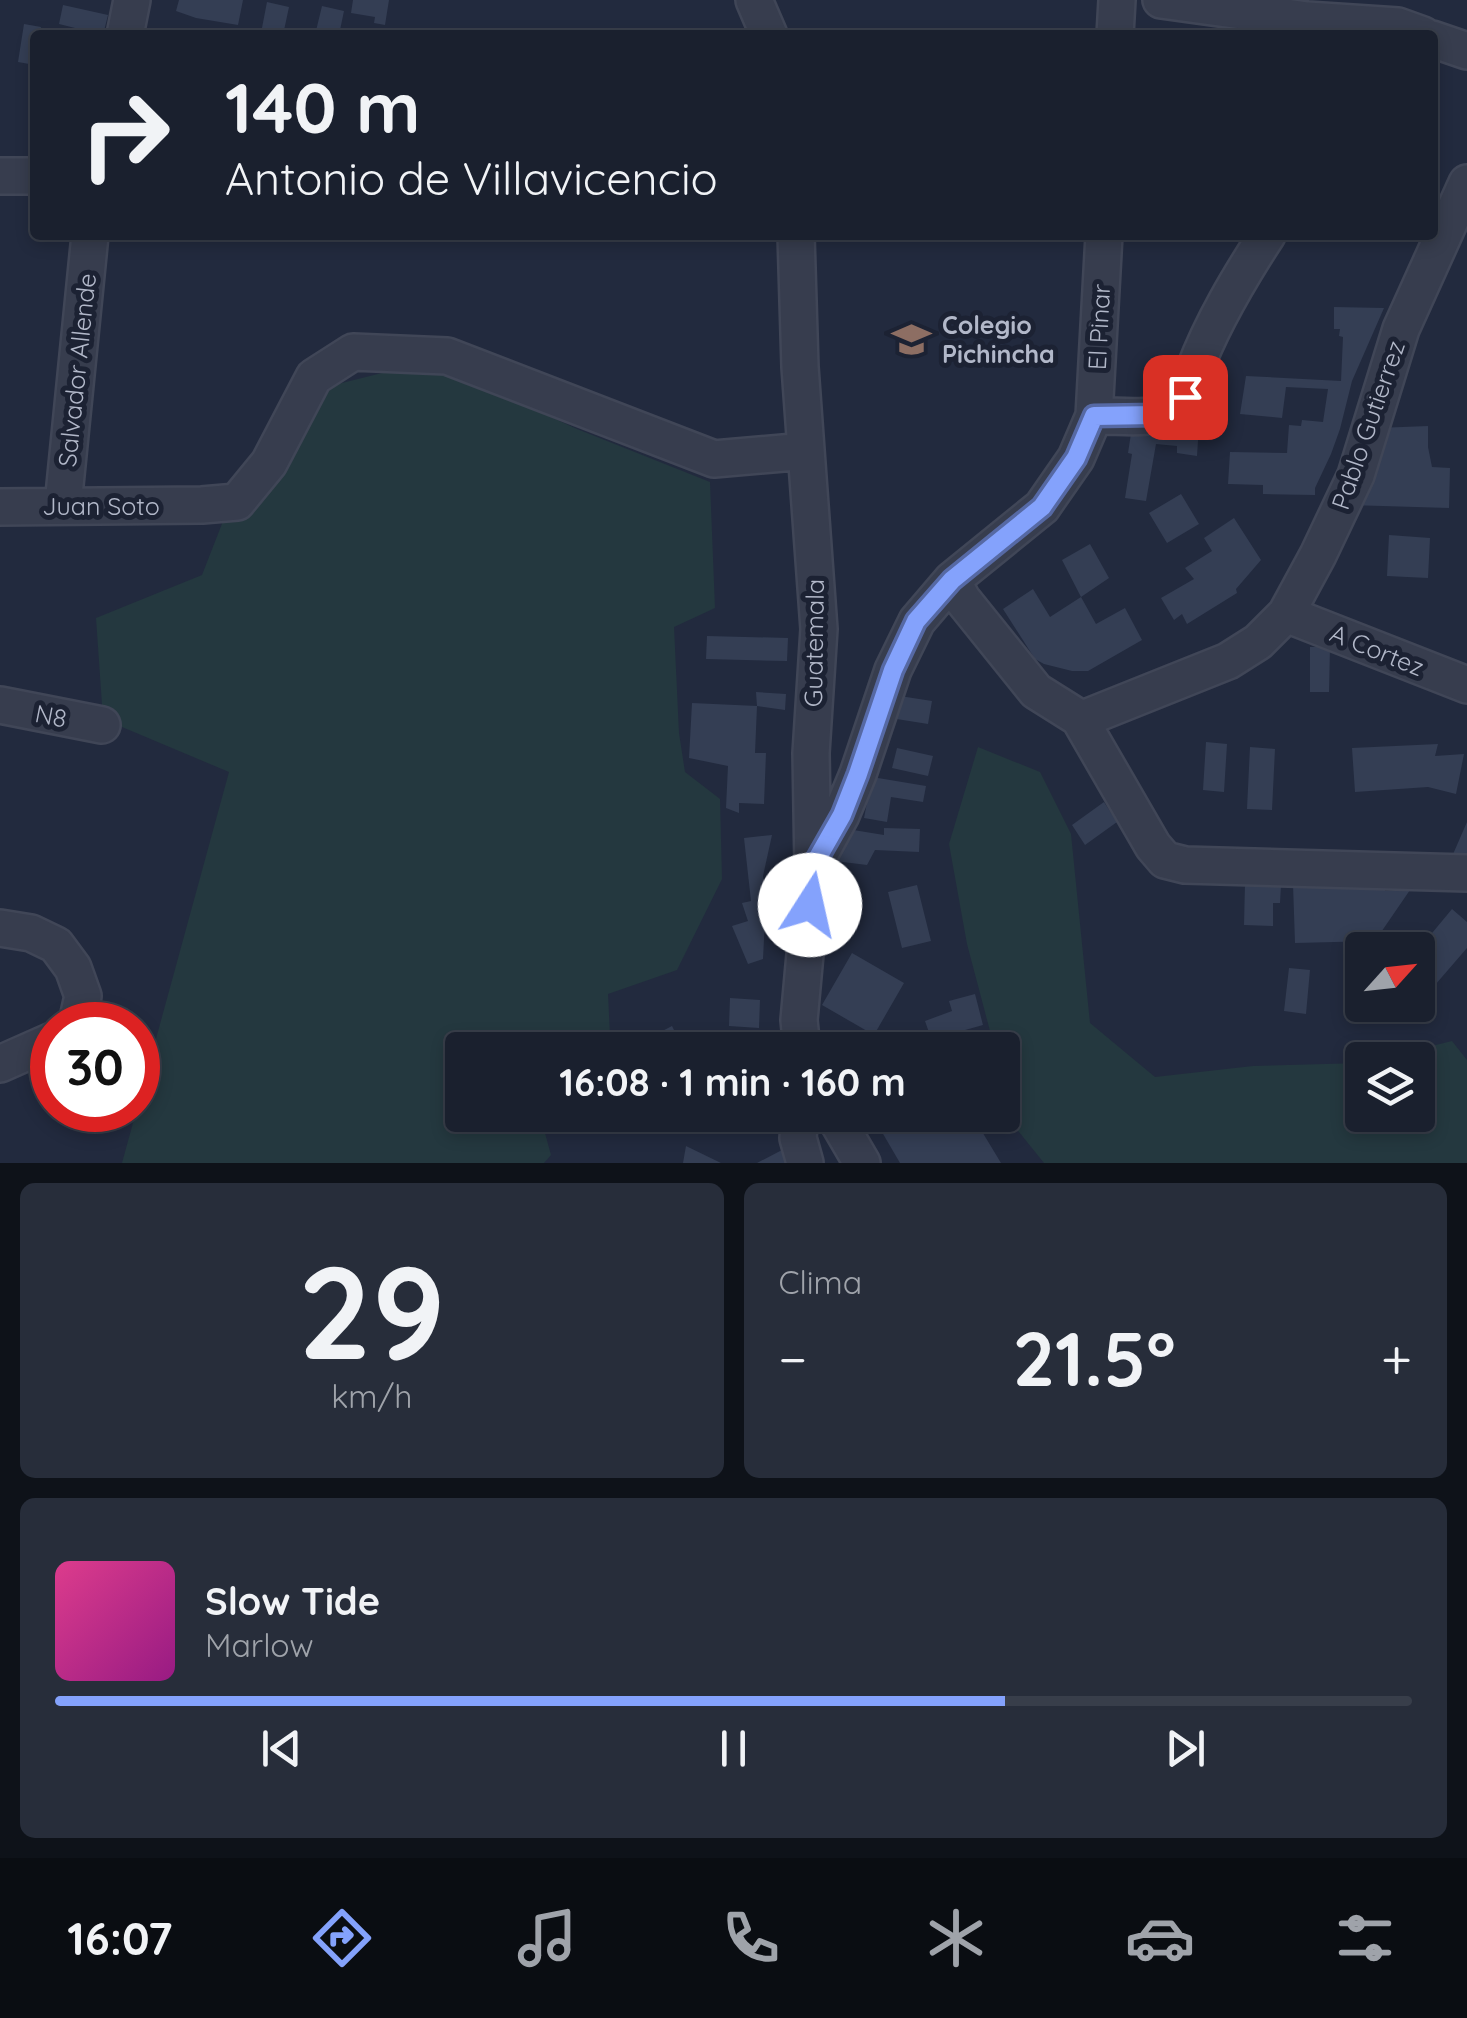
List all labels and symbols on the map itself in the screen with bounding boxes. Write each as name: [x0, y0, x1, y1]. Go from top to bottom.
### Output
street label: Salvador Allende: [51, 272, 102, 468]
street label: El Pinar: [1081, 283, 1116, 371]
place label: Colegio Pichincha: [942, 309, 1055, 369]
school or university icon: Colegio Pichincha: [891, 318, 933, 360]
street label: Pablo Gutierrez: [1324, 336, 1411, 513]
pin: [1143, 355, 1228, 440]
street label: Juan Soto: [42, 490, 160, 521]
street label: Guatemala: [797, 579, 830, 707]
street label: A Cortez: [1326, 617, 1429, 682]
street label: N8: [33, 697, 70, 734]
position arrow: [758, 853, 862, 957]
north arrow: [1345, 932, 1435, 1022]
speed limit sign: 30: [30, 1002, 160, 1132]

